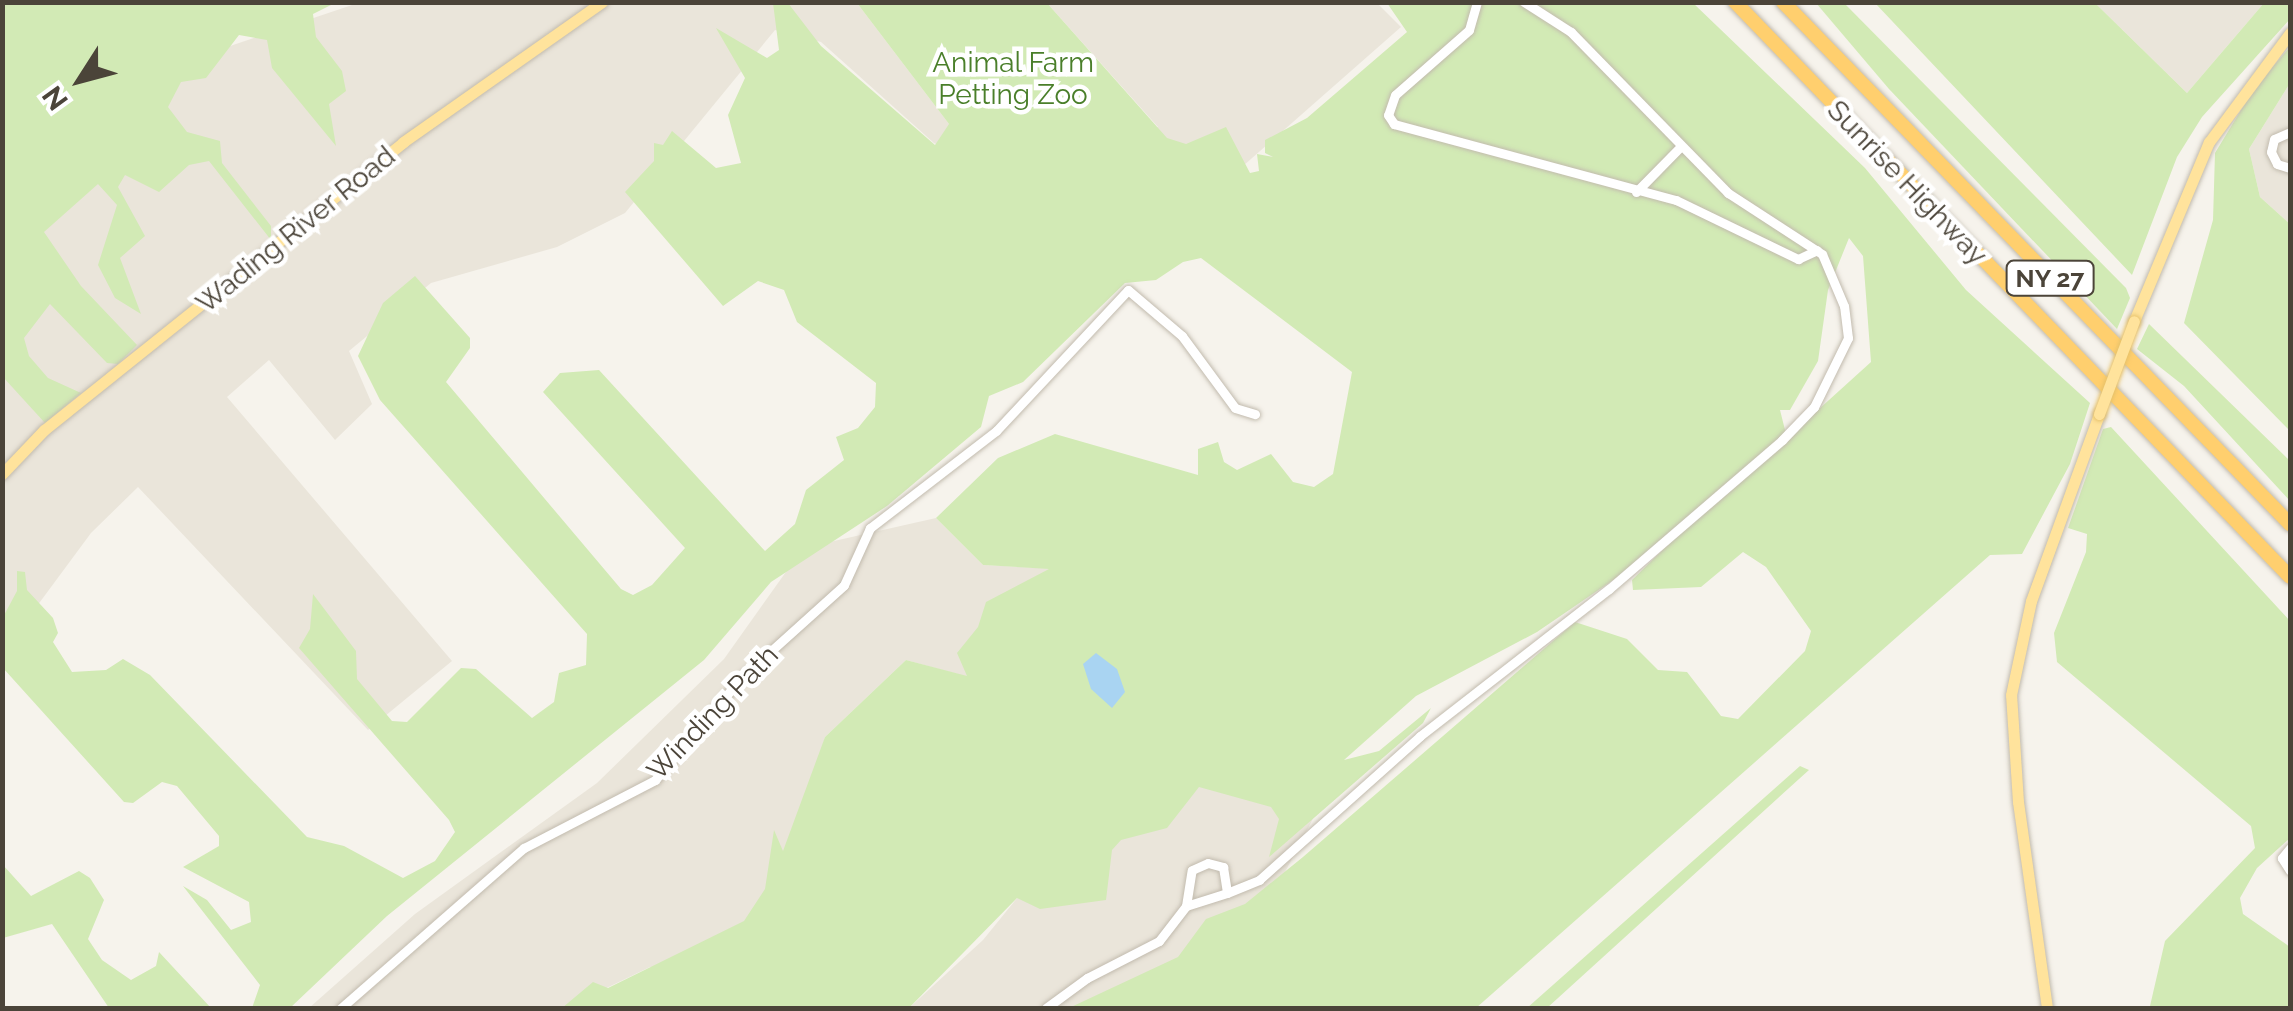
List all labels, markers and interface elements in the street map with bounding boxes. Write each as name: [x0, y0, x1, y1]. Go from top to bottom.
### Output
north arrow: [30, 30, 130, 130]
park label: Animal Farm Petting Zoo: [932, 46, 1094, 112]
text: N: [36, 80, 75, 116]
street label: Sunrise Highway: [1820, 94, 1994, 272]
street label: Wading River Road: [190, 139, 402, 321]
road number: NY 27: [2005, 258, 2095, 298]
street label: Winding Path: [640, 639, 786, 787]

